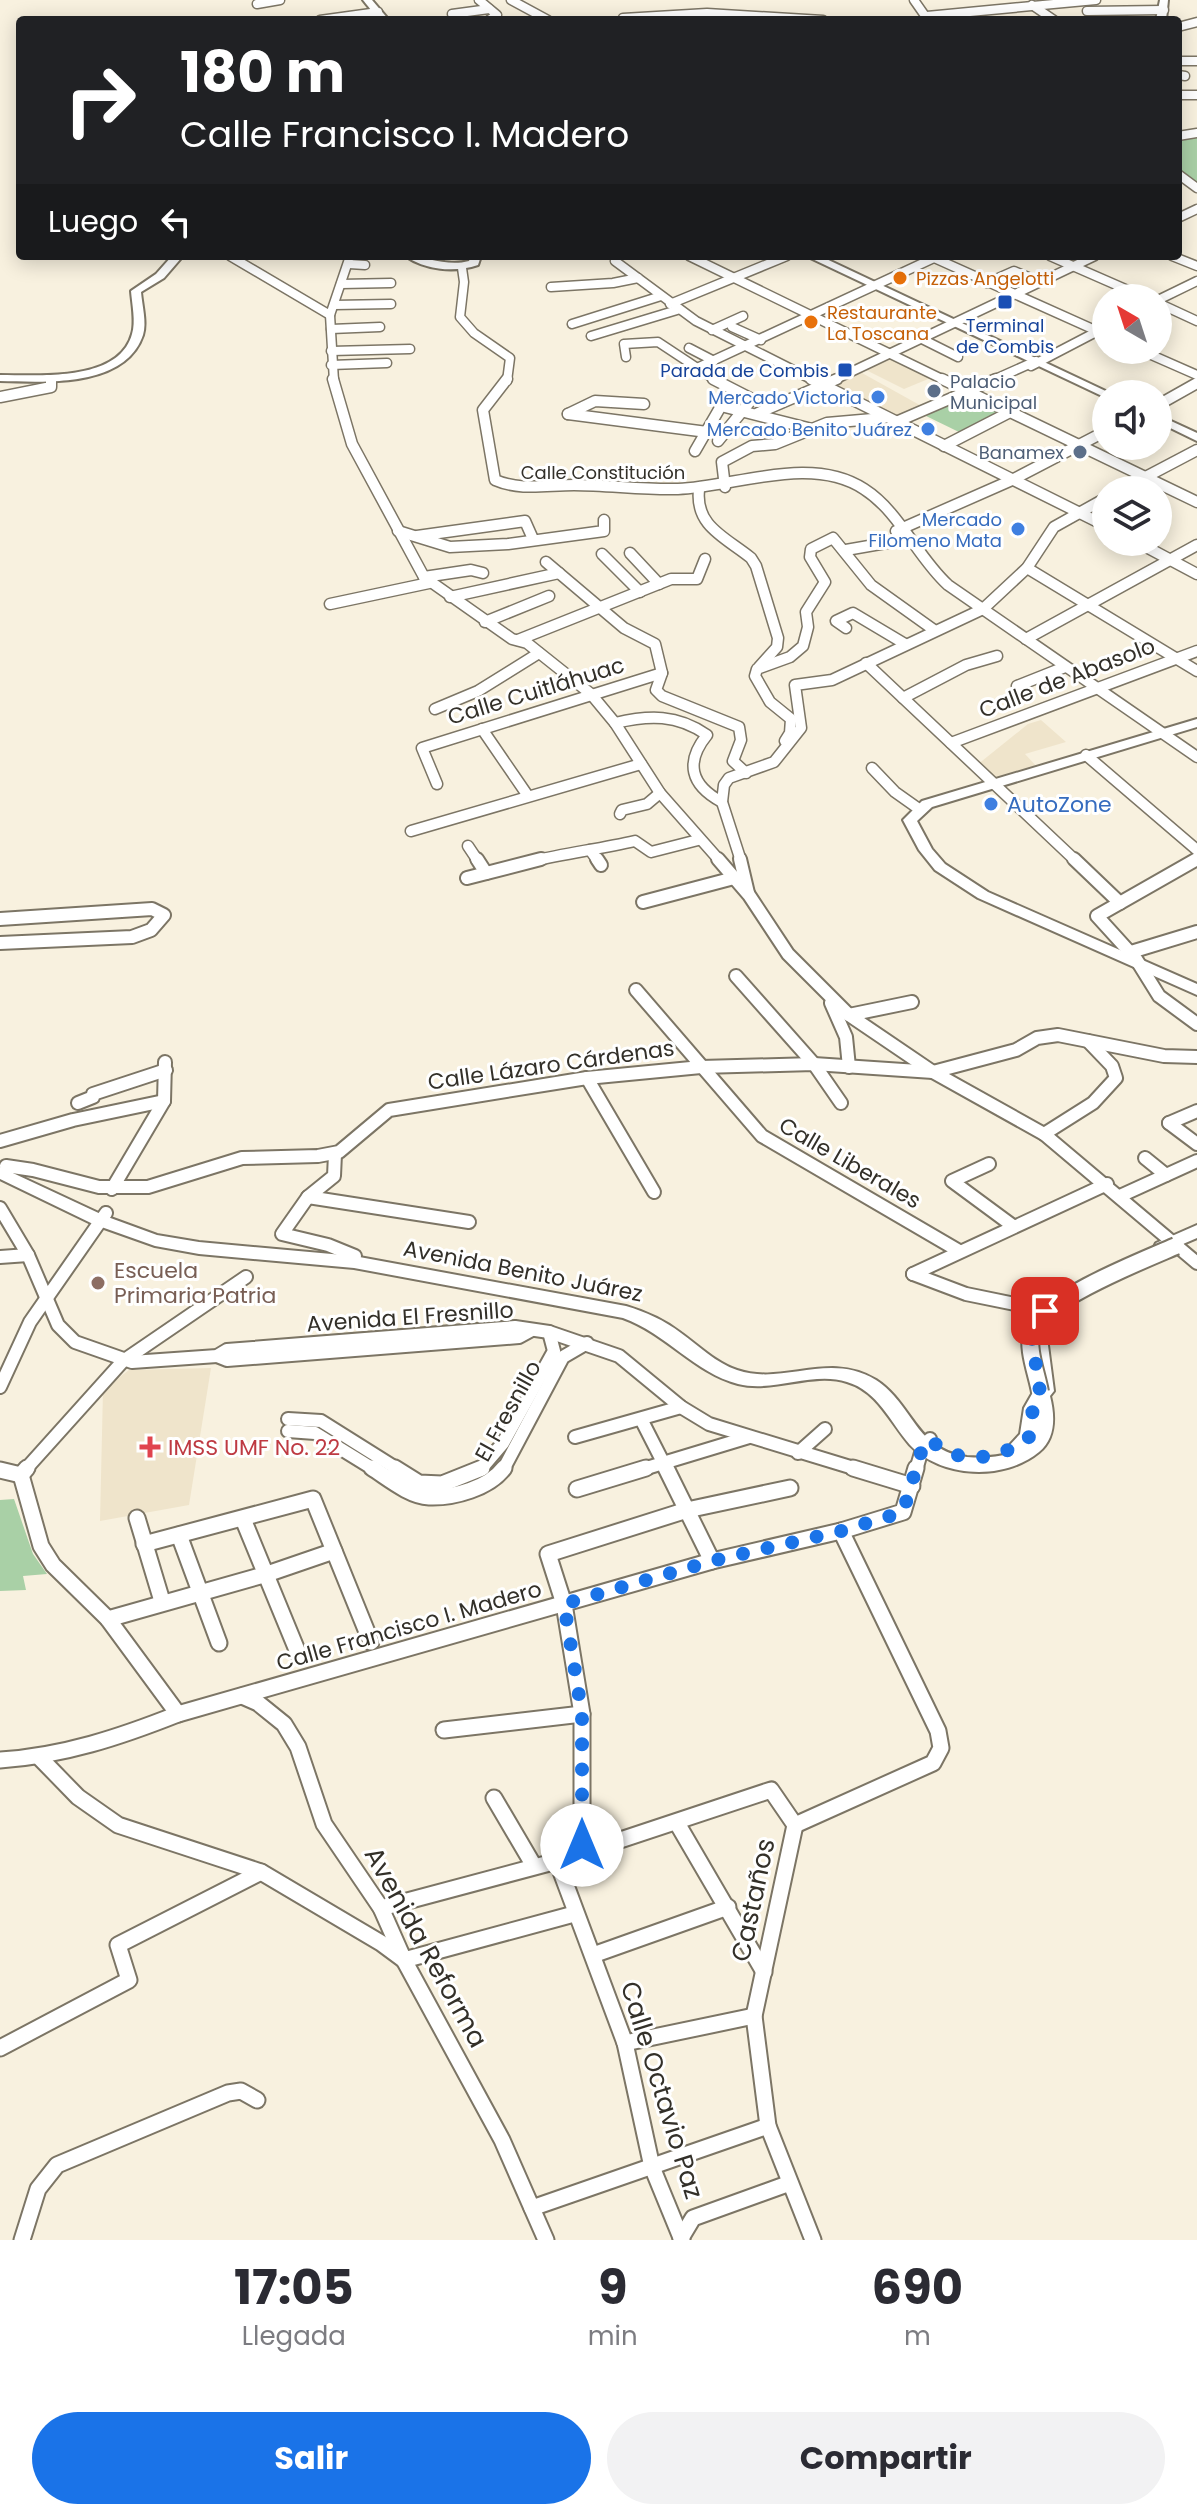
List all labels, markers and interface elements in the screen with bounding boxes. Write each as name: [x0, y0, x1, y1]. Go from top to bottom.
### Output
text: 180 m: [180, 33, 345, 112]
icon: right: [48, 48, 152, 152]
text: Calle Francisco I. Madero: [180, 109, 629, 160]
text: Luego: [48, 200, 138, 243]
icon: left: [154, 200, 198, 244]
place label: Pizzas Angelotti: [916, 266, 1054, 291]
marker: Pizzas Angelotti: [891, 269, 909, 287]
north arrow: [1092, 284, 1172, 364]
map controls: [1092, 284, 1172, 556]
marker: Terminal de Combis: [996, 293, 1014, 311]
place label: Restaurante La Toscana: [827, 300, 937, 346]
marker: Restaurante La Toscana: [802, 313, 820, 331]
place label: Terminal de Combis: [956, 313, 1054, 359]
place label: Parada de Combis: [660, 358, 829, 383]
marker: Parada de Combis: [836, 361, 854, 379]
place label: Palacio Municipal: [950, 369, 1037, 415]
button: sound: [1092, 380, 1172, 460]
marker: Palacio Municipal: [925, 382, 943, 400]
place label: Mercado Victoria: [708, 385, 862, 410]
marker: Mercado Victoria: [869, 388, 887, 406]
place label: Mercado Benito Juárez: [707, 417, 912, 442]
marker: Mercado Benito Juárez: [919, 420, 937, 438]
place label: Banamex: [979, 440, 1064, 465]
marker: Banamex: [1071, 443, 1089, 461]
street label: Calle Constitución: [521, 460, 685, 485]
button: layers: [1092, 476, 1172, 556]
place label: Mercado Filomeno Mata: [869, 507, 1002, 553]
marker: Mercado Filomeno Mata: [1009, 520, 1027, 538]
street label: Calle de Abasolo: [975, 630, 1159, 726]
street label: Calle Cuitláhuac: [444, 649, 628, 733]
place label: AutoZone: [1007, 789, 1112, 820]
marker: AutoZone: [982, 795, 1000, 813]
street label: Calle Lázaro Cárdenas: [426, 1032, 676, 1098]
street label: Calle Liberales: [773, 1110, 927, 1216]
street label: Avenida Benito Juárez: [401, 1233, 645, 1309]
place label: Escuela Primaria Patria: [114, 1255, 276, 1311]
marker: Escuela Primaria Patria: [89, 1274, 107, 1292]
pin: [1011, 1277, 1079, 1345]
icon: arrive: [1023, 1289, 1067, 1333]
street label: Avenida El Fresnillo: [306, 1294, 514, 1340]
street label: El Fresnillo: [467, 1355, 549, 1467]
place label: IMSS UMF No. 22: [168, 1432, 340, 1463]
marker: IMSS UMF No. 22: [139, 1436, 161, 1458]
street label: Calle Francisco I. Madero: [273, 1573, 545, 1679]
position arrow: [540, 1803, 624, 1887]
street label: Castaños: [722, 1835, 784, 1965]
street label: Avenida Reforma: [356, 1840, 496, 2054]
street label: Calle Octavio Paz: [612, 1977, 712, 2203]
text: 17:05: [234, 2254, 354, 2321]
text: 9: [598, 2254, 627, 2321]
text: 690: [872, 2254, 963, 2321]
text: Llegada: [242, 2318, 346, 2354]
text: min: [588, 2318, 638, 2354]
text: m: [904, 2318, 931, 2354]
button: Salir: [32, 2412, 591, 2504]
button: Compartir: [607, 2412, 1165, 2504]

